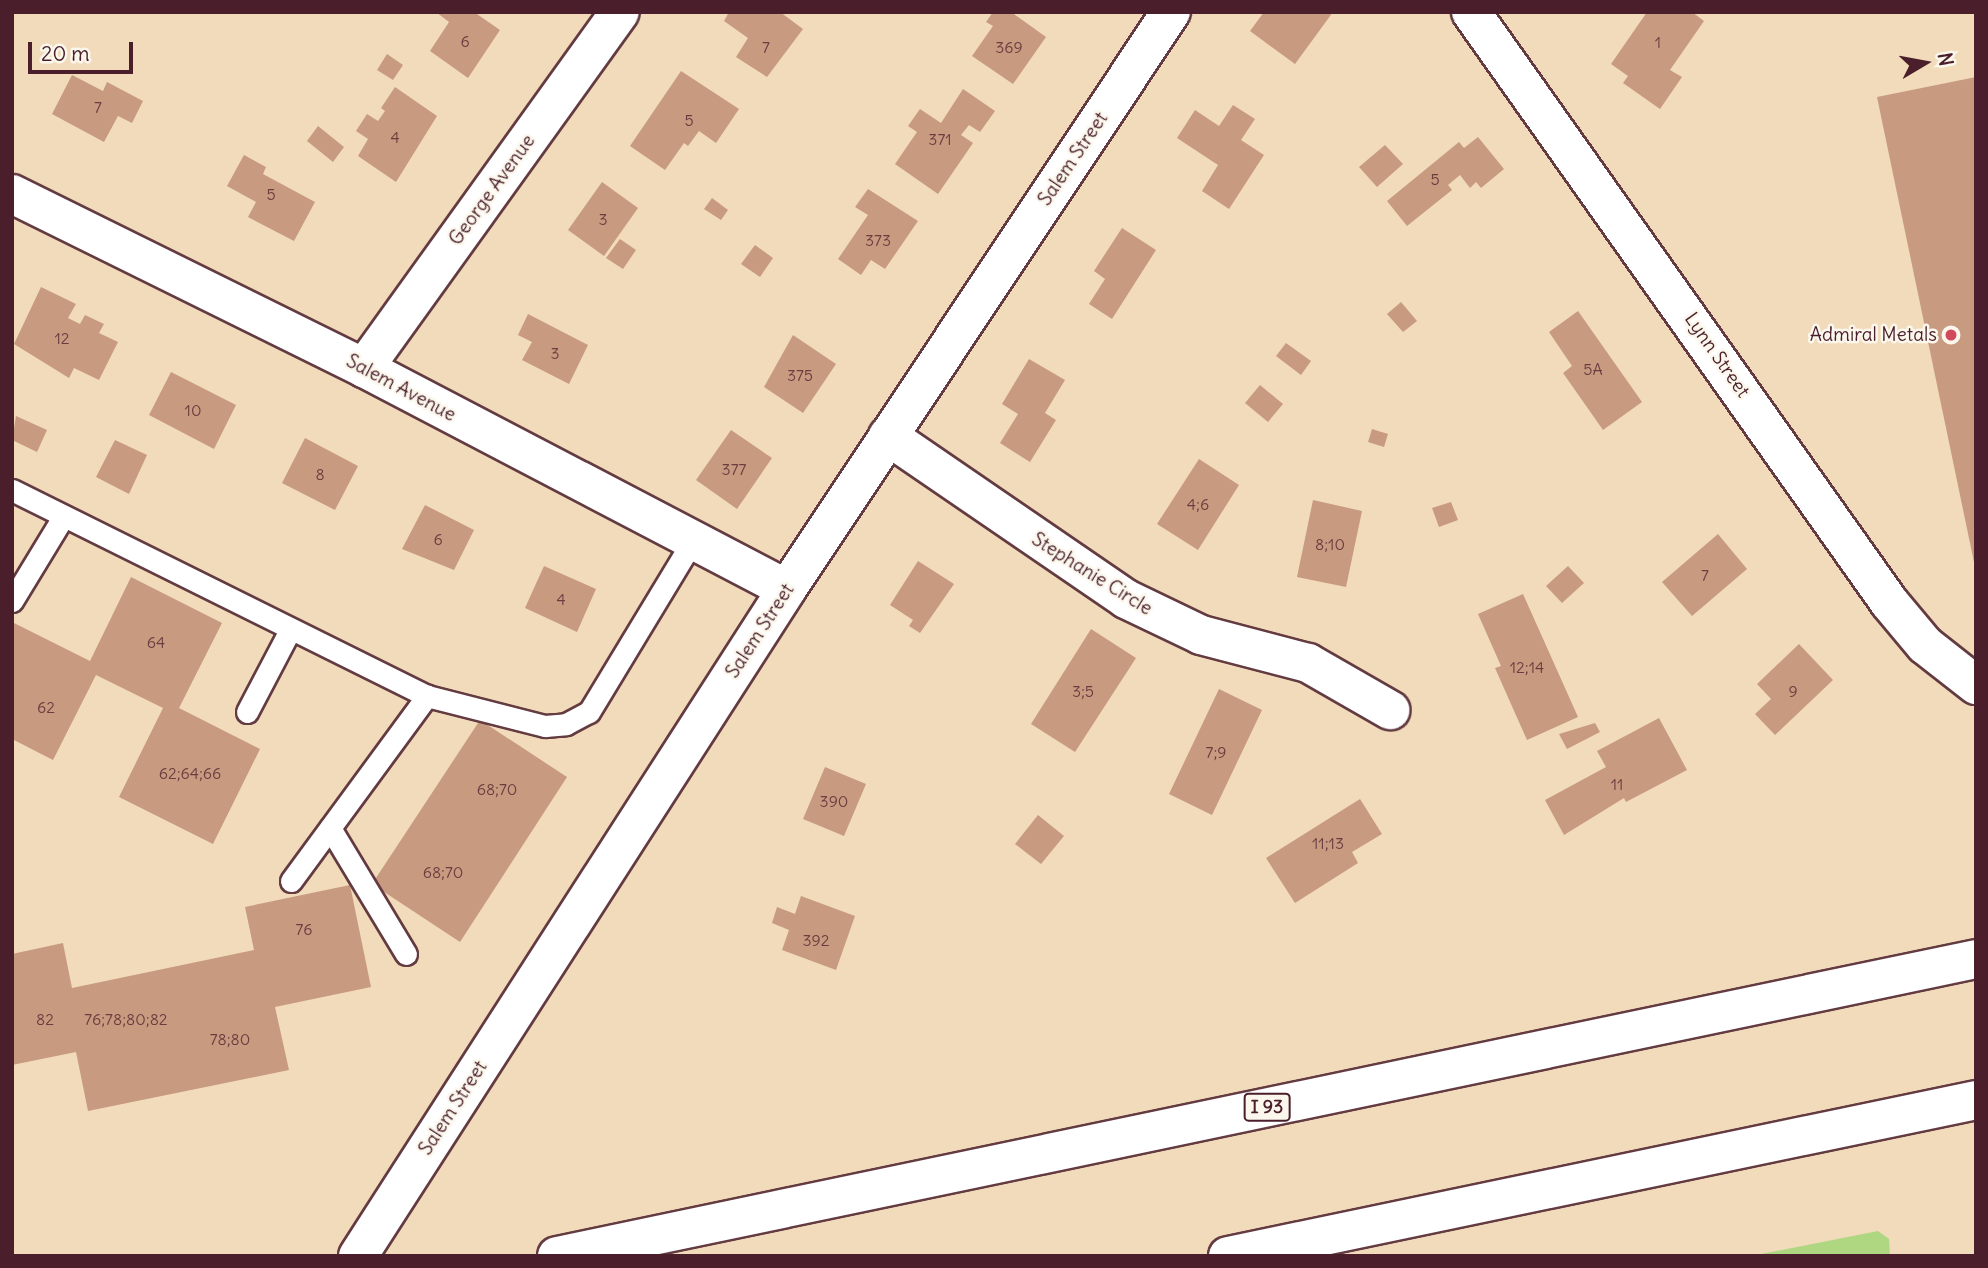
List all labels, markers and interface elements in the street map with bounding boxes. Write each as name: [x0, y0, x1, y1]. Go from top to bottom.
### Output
scale bar: [32, 28, 136, 72]
north arrow: [1890, 28, 1960, 98]
house number: 6: [460, 31, 470, 51]
house number: 1: [1655, 32, 1661, 52]
house number: 7: [762, 37, 770, 57]
house number: 369: [995, 37, 1023, 57]
text: 20 m: [41, 40, 90, 67]
text: N: [1933, 51, 1959, 68]
house number: 7: [94, 97, 102, 117]
street label: Salem Street: [1033, 108, 1113, 210]
house number: 5: [684, 110, 694, 130]
house number: 4: [390, 127, 400, 147]
house number: 371: [928, 129, 952, 149]
street label: George Avenue: [444, 130, 540, 250]
house number: 5: [1430, 169, 1440, 189]
house number: 5: [266, 184, 276, 204]
house number: 3: [598, 209, 608, 229]
house number: 373: [865, 230, 891, 250]
street label: Lynn Street: [1680, 308, 1754, 402]
place label: Admiral Metals: [1810, 324, 1937, 346]
marker: Admiral Metals: [1943, 327, 1959, 343]
house number: 12: [54, 328, 70, 348]
house number: 3: [550, 343, 560, 363]
street label: Salem Avenue: [342, 350, 460, 426]
house number: 5A: [1583, 359, 1603, 379]
house number: 375: [787, 365, 813, 385]
house number: 10: [185, 400, 201, 420]
house number: 377: [722, 459, 746, 479]
house number: 8: [315, 464, 325, 484]
house number: 4;6: [1187, 494, 1209, 514]
street label: Stephanie Circle: [1028, 528, 1156, 620]
house number: 6: [433, 529, 443, 549]
house number: 8;10: [1315, 534, 1345, 554]
house number: 7: [1701, 565, 1709, 585]
street label: Salem Street: [721, 580, 799, 682]
house number: 4: [556, 589, 566, 609]
house number: 64: [147, 632, 165, 652]
house number: 12;14: [1510, 657, 1544, 677]
house number: 3;5: [1072, 681, 1094, 701]
house number: 9: [1788, 681, 1798, 701]
house number: 62: [37, 697, 55, 717]
house number: 7;9: [1206, 742, 1226, 762]
house number: 62;64;66: [159, 763, 221, 783]
house number: 11: [1611, 774, 1623, 794]
house number: 68;70: [477, 779, 517, 799]
house number: 390: [820, 791, 848, 811]
house number: 11;13: [1312, 833, 1344, 853]
house number: 68;70: [423, 862, 463, 882]
house number: 76: [296, 919, 312, 939]
house number: 392: [802, 930, 830, 950]
house number: 82: [36, 1009, 54, 1029]
house number: 76;78;80;82: [84, 1009, 168, 1029]
house number: 78;80: [210, 1029, 250, 1049]
street label: Salem Street: [414, 1057, 492, 1159]
road number: I 93: [1242, 1092, 1292, 1122]

